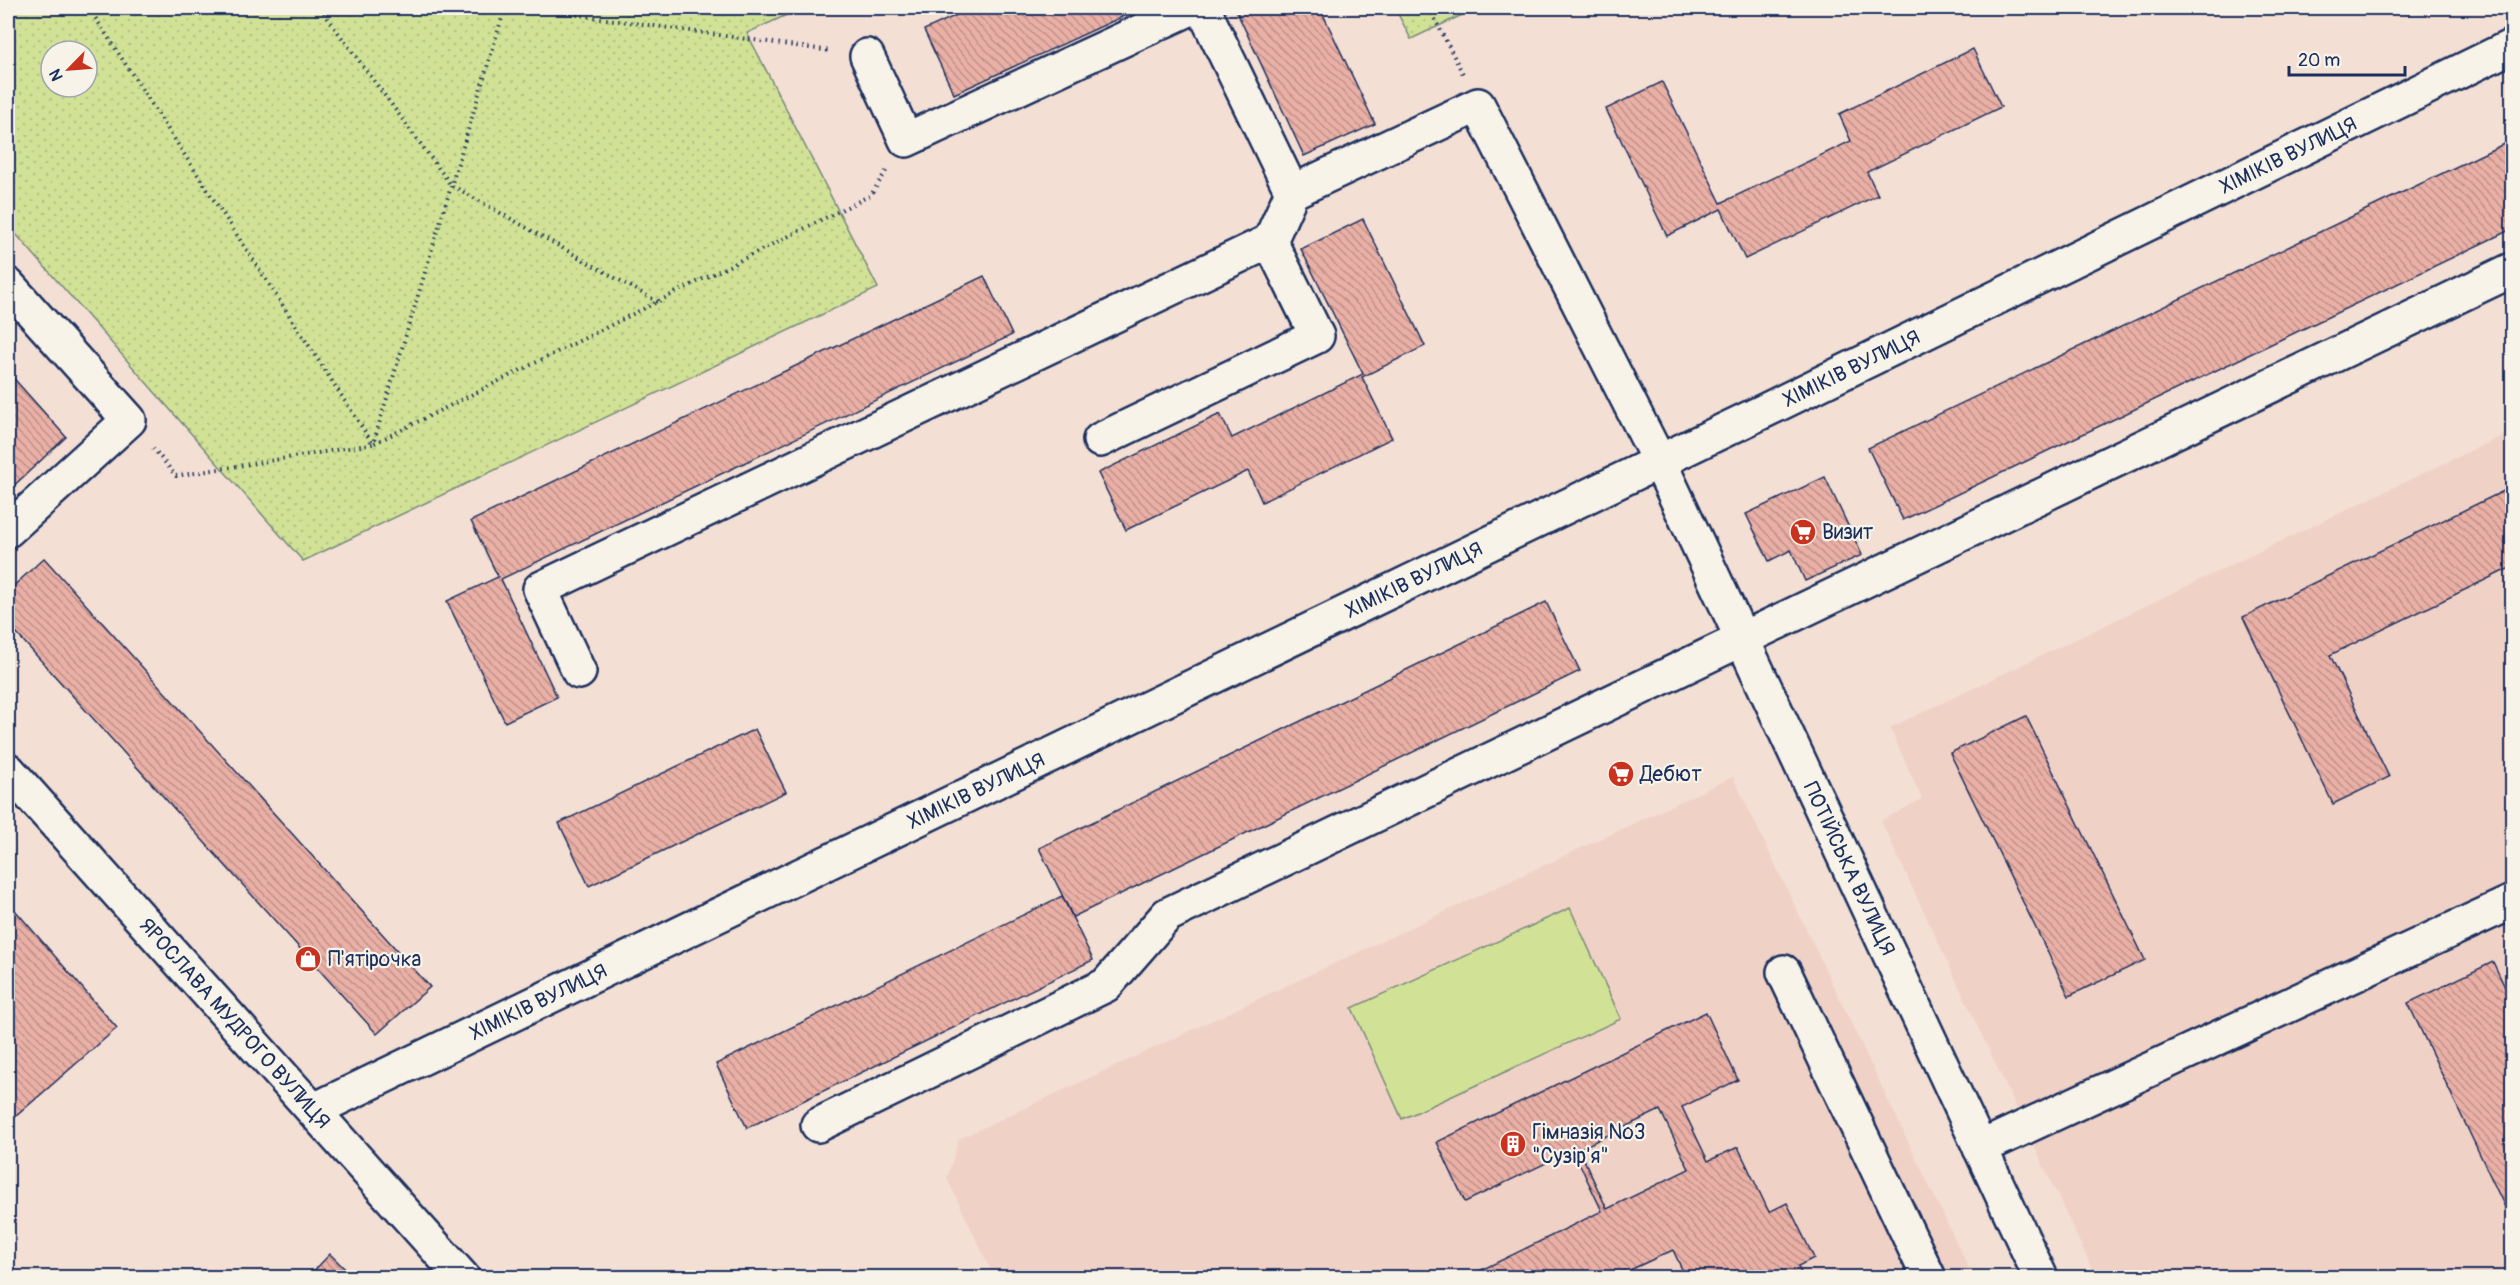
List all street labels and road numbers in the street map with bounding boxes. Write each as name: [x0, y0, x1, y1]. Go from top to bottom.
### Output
street label: ХІМІКІВ ВУЛИЦЯ: [2215, 110, 2361, 200]
street label: ХІМІКІВ ВУЛИЦЯ: [1778, 323, 1925, 413]
street label: ХІМІКІВ ВУЛИЦЯ: [1341, 535, 1487, 624]
street label: ХІМІКІВ ВУЛИЦЯ: [903, 746, 1049, 835]
street label: ПОТІЙСЬКА ВУЛИЦЯ: [1797, 777, 1902, 960]
street label: ЯРОСЛАВА МУДРОГО ВУЛИЦЯ: [133, 912, 336, 1134]
street label: ХІМІКІВ ВУЛИЦЯ: [465, 957, 612, 1047]

